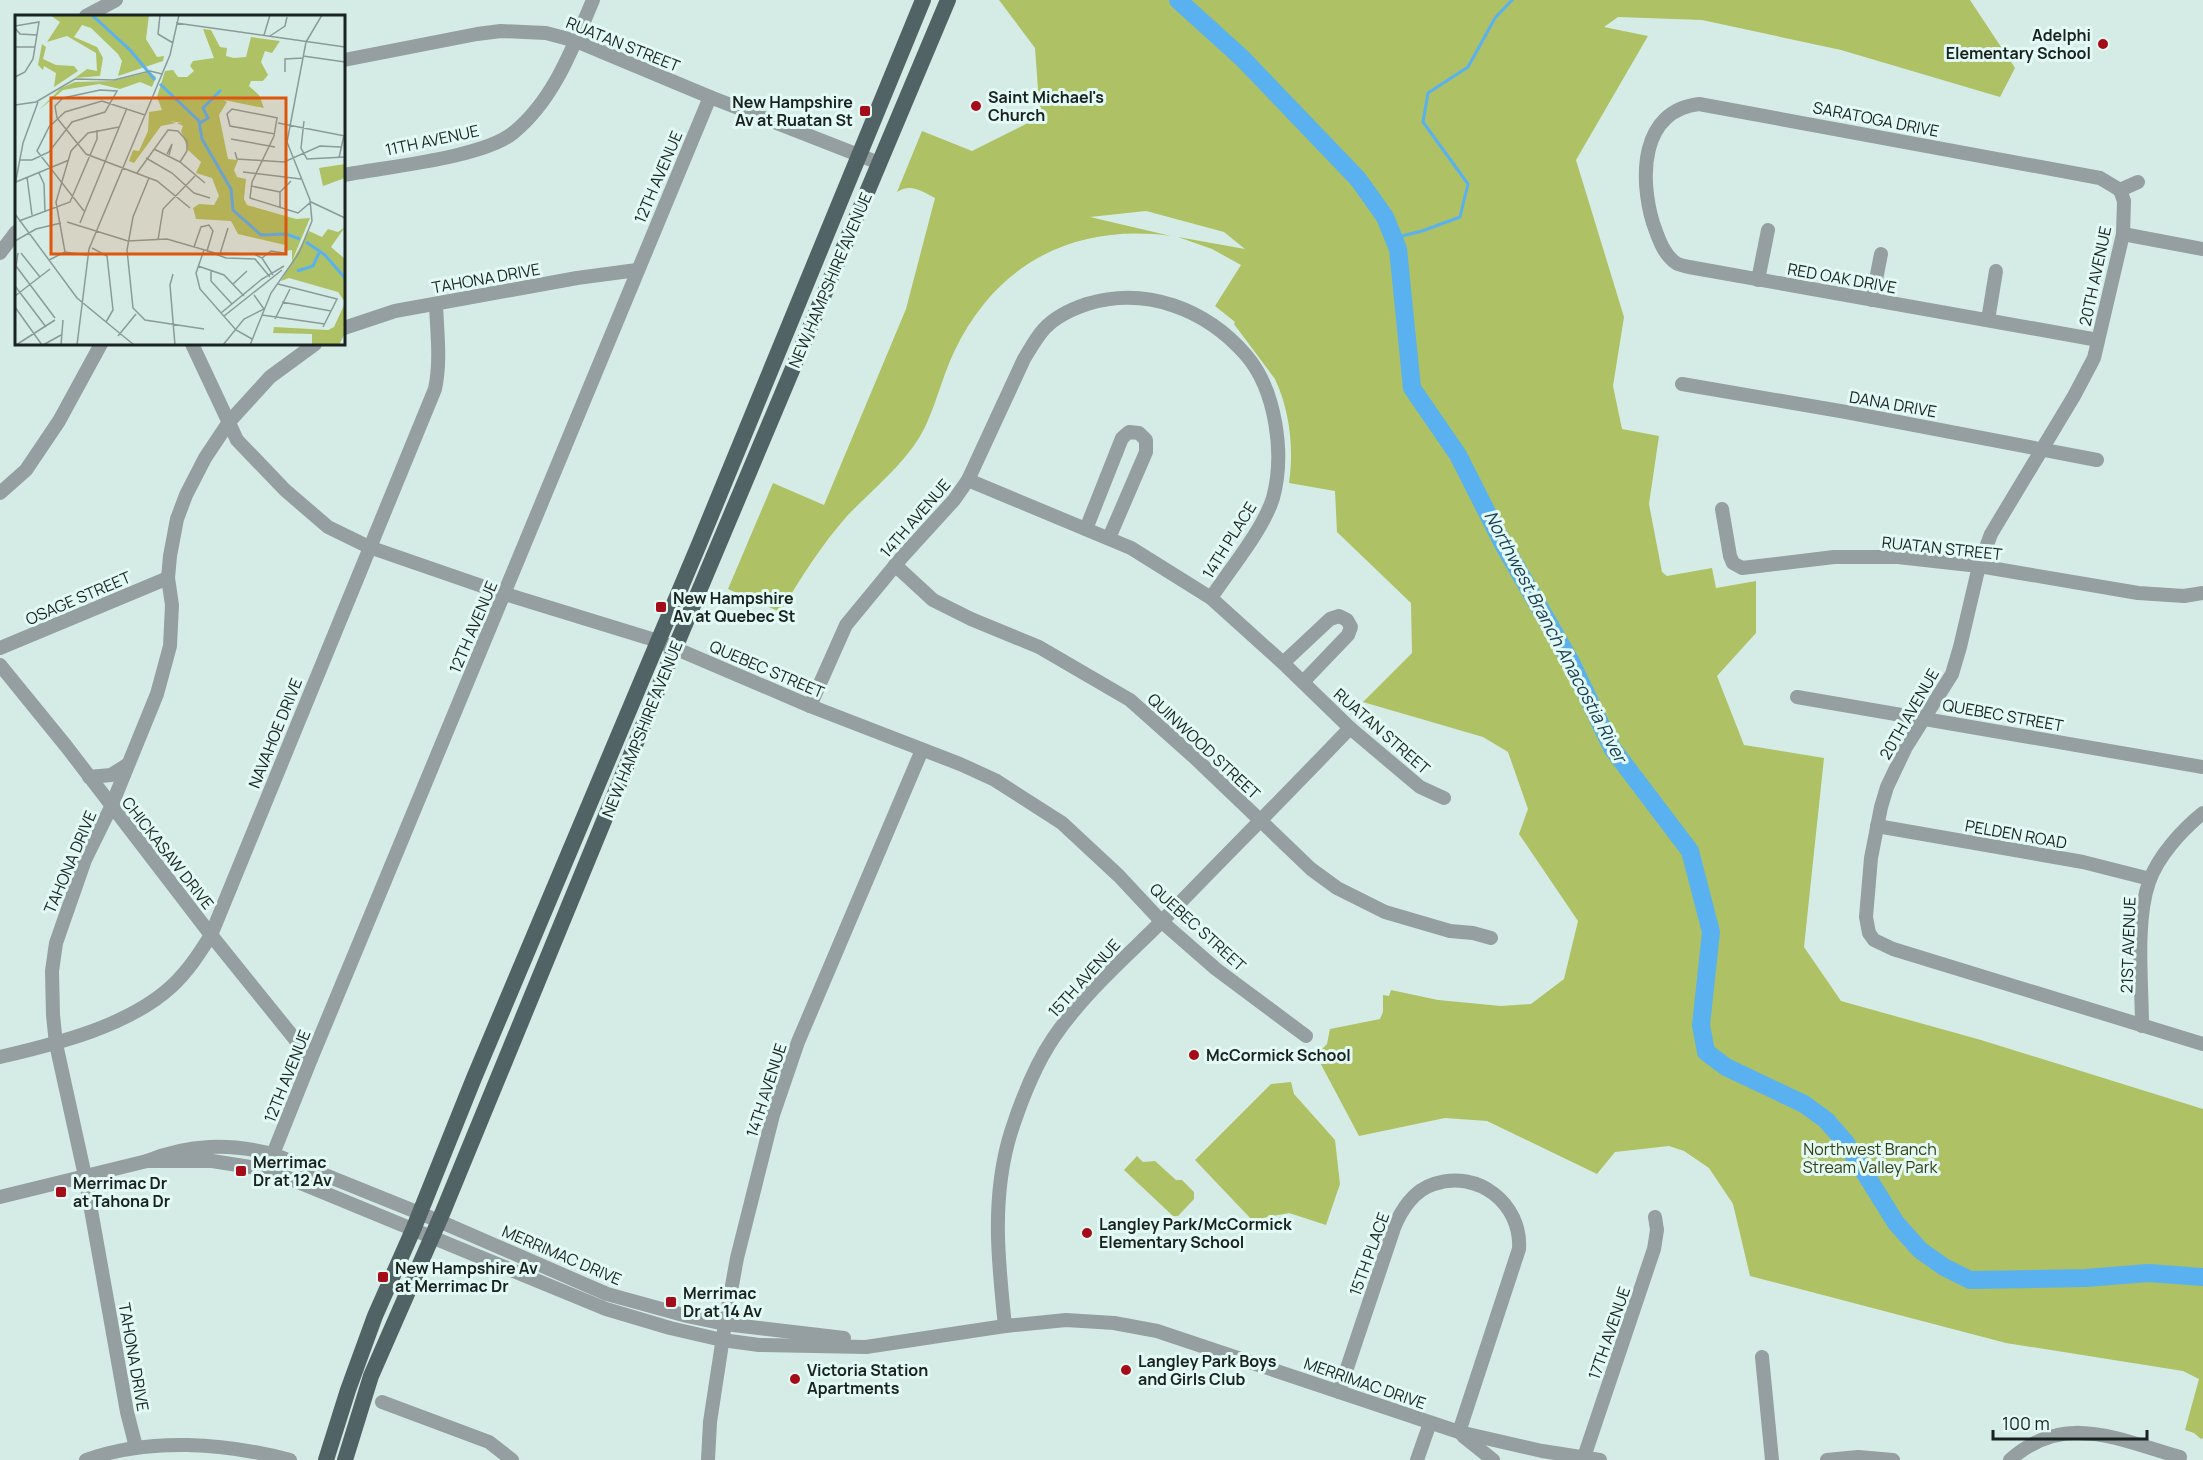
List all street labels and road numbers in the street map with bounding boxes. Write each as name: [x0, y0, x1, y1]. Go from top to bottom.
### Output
street label: RUATAN STREET: [563, 11, 684, 77]
street label: SARATOGA DRIVE: [1811, 96, 1941, 142]
street label: 11TH AVENUE: [383, 119, 481, 161]
street label: 12TH AVENUE: [629, 128, 687, 226]
street label: NEW HAMPSHIRE AVENUE: [783, 189, 877, 371]
street label: 20TH AVENUE: [2074, 224, 2116, 328]
street label: TAHONA DRIVE: [430, 258, 542, 298]
street label: RED OAK DRIVE: [1786, 258, 1898, 298]
street label: DANA DRIVE: [1848, 386, 1938, 422]
street label: 14TH AVENUE: [875, 474, 955, 562]
street label: 14TH PLACE: [1197, 497, 1261, 583]
street label: RUATAN STREET: [1881, 531, 2004, 565]
street label: OSAGE STREET: [22, 566, 134, 630]
street label: 12TH AVENUE: [444, 578, 502, 676]
street label: QUEBEC STREET: [706, 635, 828, 703]
street label: NEW HAMPSHIRE AVENUE: [596, 637, 688, 821]
street label: 20TH AVENUE: [1874, 664, 1944, 764]
street label: NAVAHOE DRIVE: [243, 675, 307, 791]
street label: RUATAN STREET: [1329, 683, 1435, 779]
street label: QUINWOOD STREET: [1143, 688, 1265, 804]
street label: QUEBEC STREET: [1941, 694, 2066, 737]
street label: CHICKASAW DRIVE: [117, 792, 219, 914]
street label: TAHONA DRIVE: [38, 807, 102, 917]
street label: PELDEN ROAD: [1963, 814, 2069, 854]
street label: QUEBEC STREET: [1145, 878, 1251, 976]
street label: 21ST AVENUE: [2115, 896, 2141, 994]
street label: 15TH AVENUE: [1043, 934, 1125, 1022]
street label: 12TH AVENUE: [258, 1026, 316, 1126]
street label: 14TH AVENUE: [740, 1040, 792, 1140]
street label: 15TH PLACE: [1344, 1209, 1394, 1299]
street label: MERRIMAC DRIVE: [499, 1220, 625, 1290]
street label: 17TH AVENUE: [1583, 1284, 1635, 1382]
street label: TAHONA DRIVE: [114, 1301, 154, 1413]
street label: MERRIMAC DRIVE: [1301, 1352, 1429, 1414]

